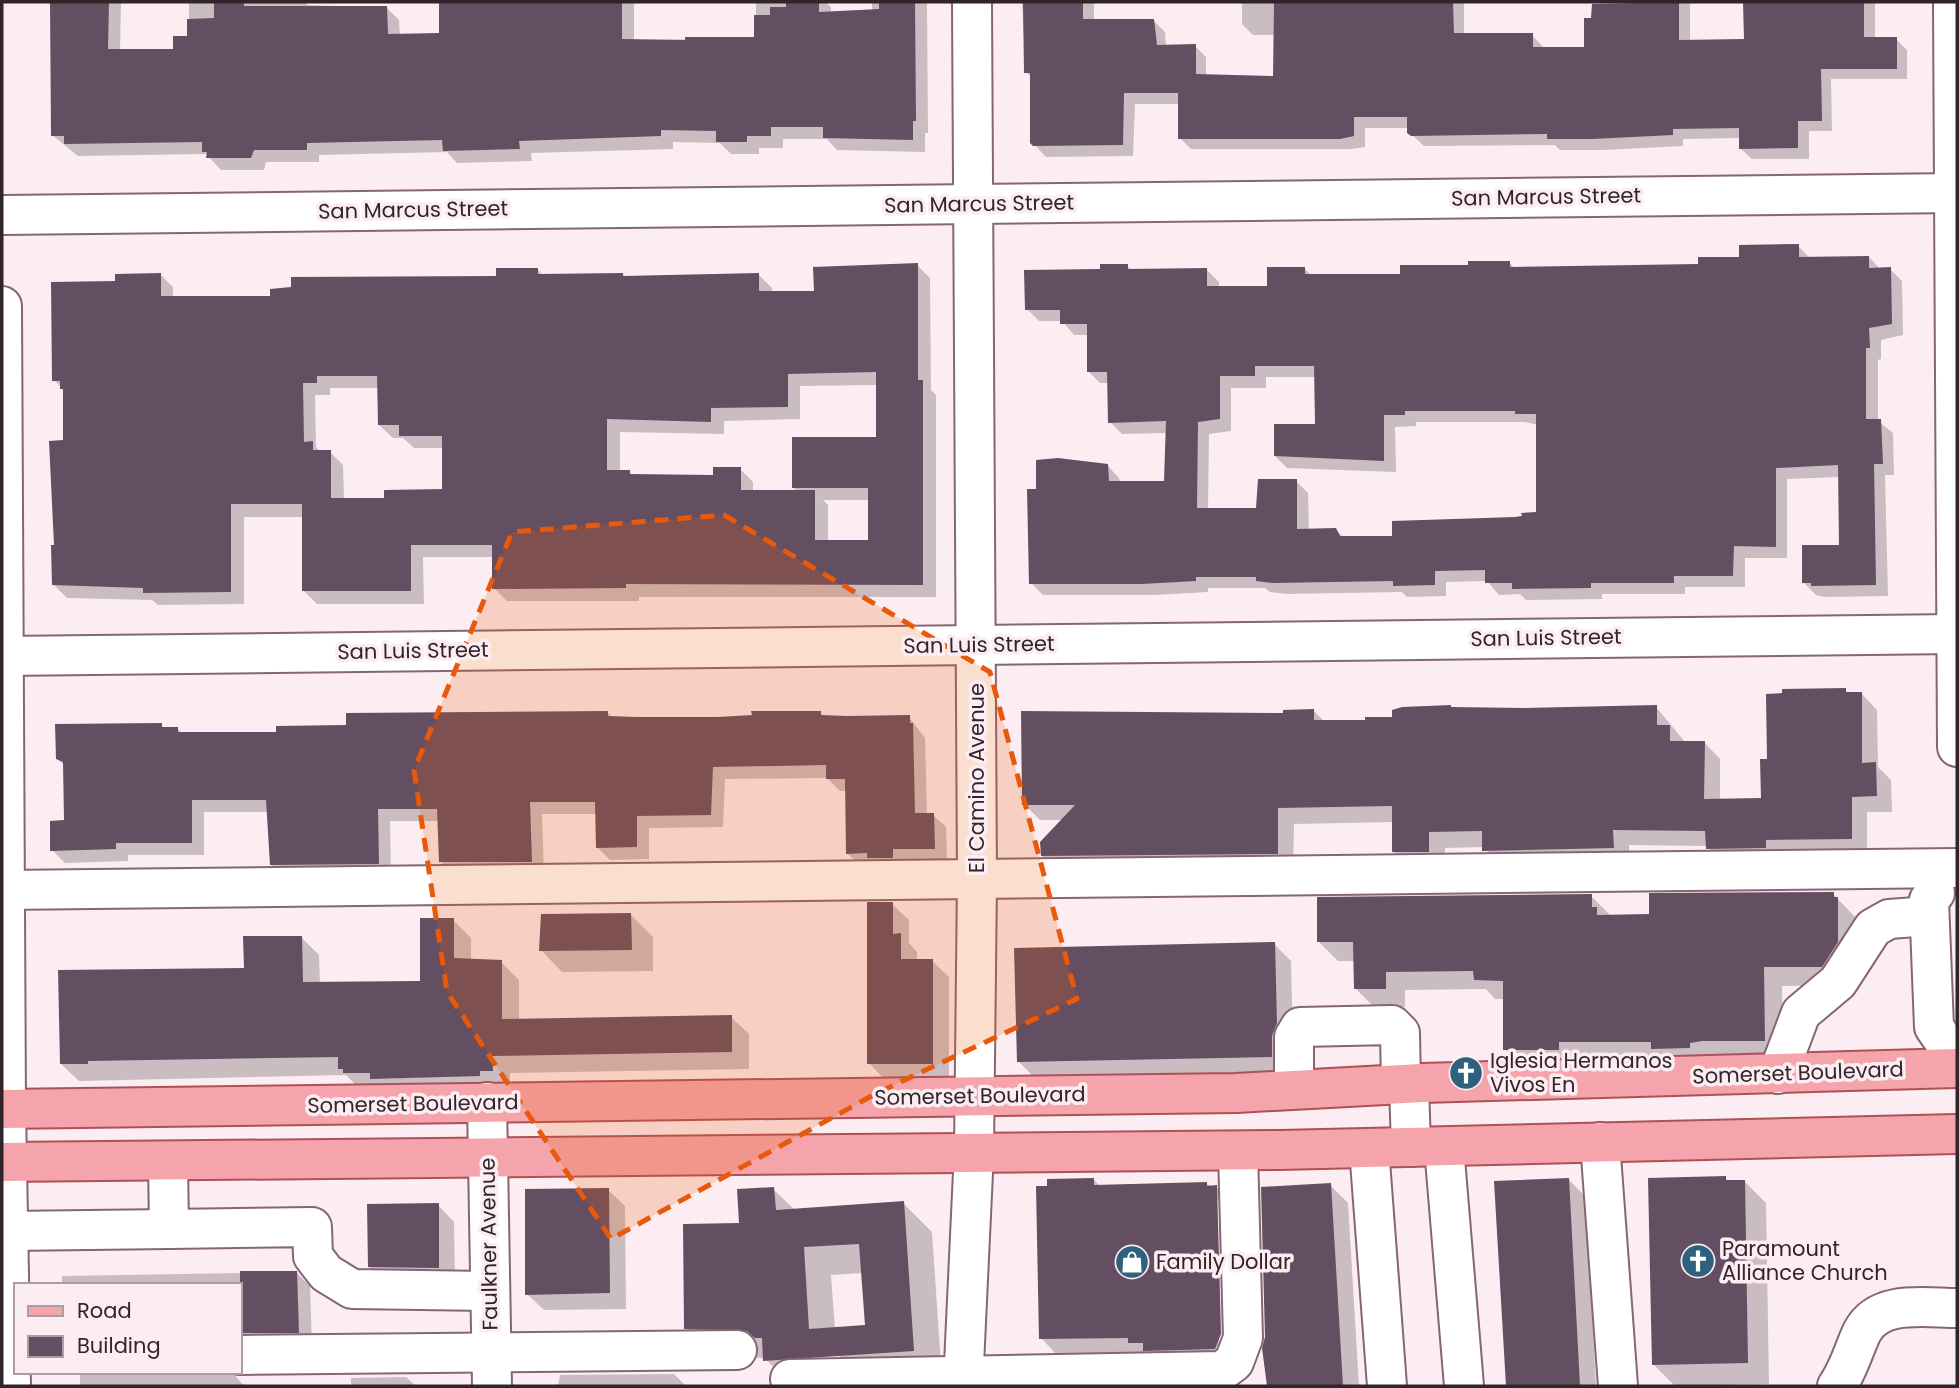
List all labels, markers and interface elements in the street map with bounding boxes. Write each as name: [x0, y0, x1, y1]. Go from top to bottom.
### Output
street label: San Marcus Street: [1451, 180, 1641, 213]
street label: San Marcus Street: [884, 187, 1074, 220]
street label: San Marcus Street: [318, 193, 508, 226]
street label: San Luis Street: [1470, 622, 1622, 653]
street label: San Luis Street: [903, 629, 1055, 660]
street label: San Luis Street: [337, 635, 489, 666]
street label: El Camino Avenue: [962, 683, 991, 873]
place label: Iglesia Hermanos Vivos En: [1490, 1046, 1673, 1099]
church icon: Iglesia Hermanos Vivos En: [1447, 1054, 1485, 1092]
street label: Somerset Boulevard: [1692, 1054, 1904, 1091]
street label: Somerset Boulevard: [874, 1079, 1086, 1112]
street label: Somerset Boulevard: [307, 1087, 519, 1120]
street label: Faulkner Avenue: [472, 1157, 505, 1331]
place label: Paramount Alliance Church: [1722, 1234, 1888, 1287]
church icon: Paramount Alliance Church: [1679, 1242, 1717, 1280]
shop icon: Family Dollar: [1113, 1243, 1151, 1281]
place label: Family Dollar: [1156, 1247, 1291, 1276]
legend: [14, 1283, 242, 1374]
text: Road: [77, 1296, 132, 1325]
text: Building: [77, 1331, 161, 1360]

